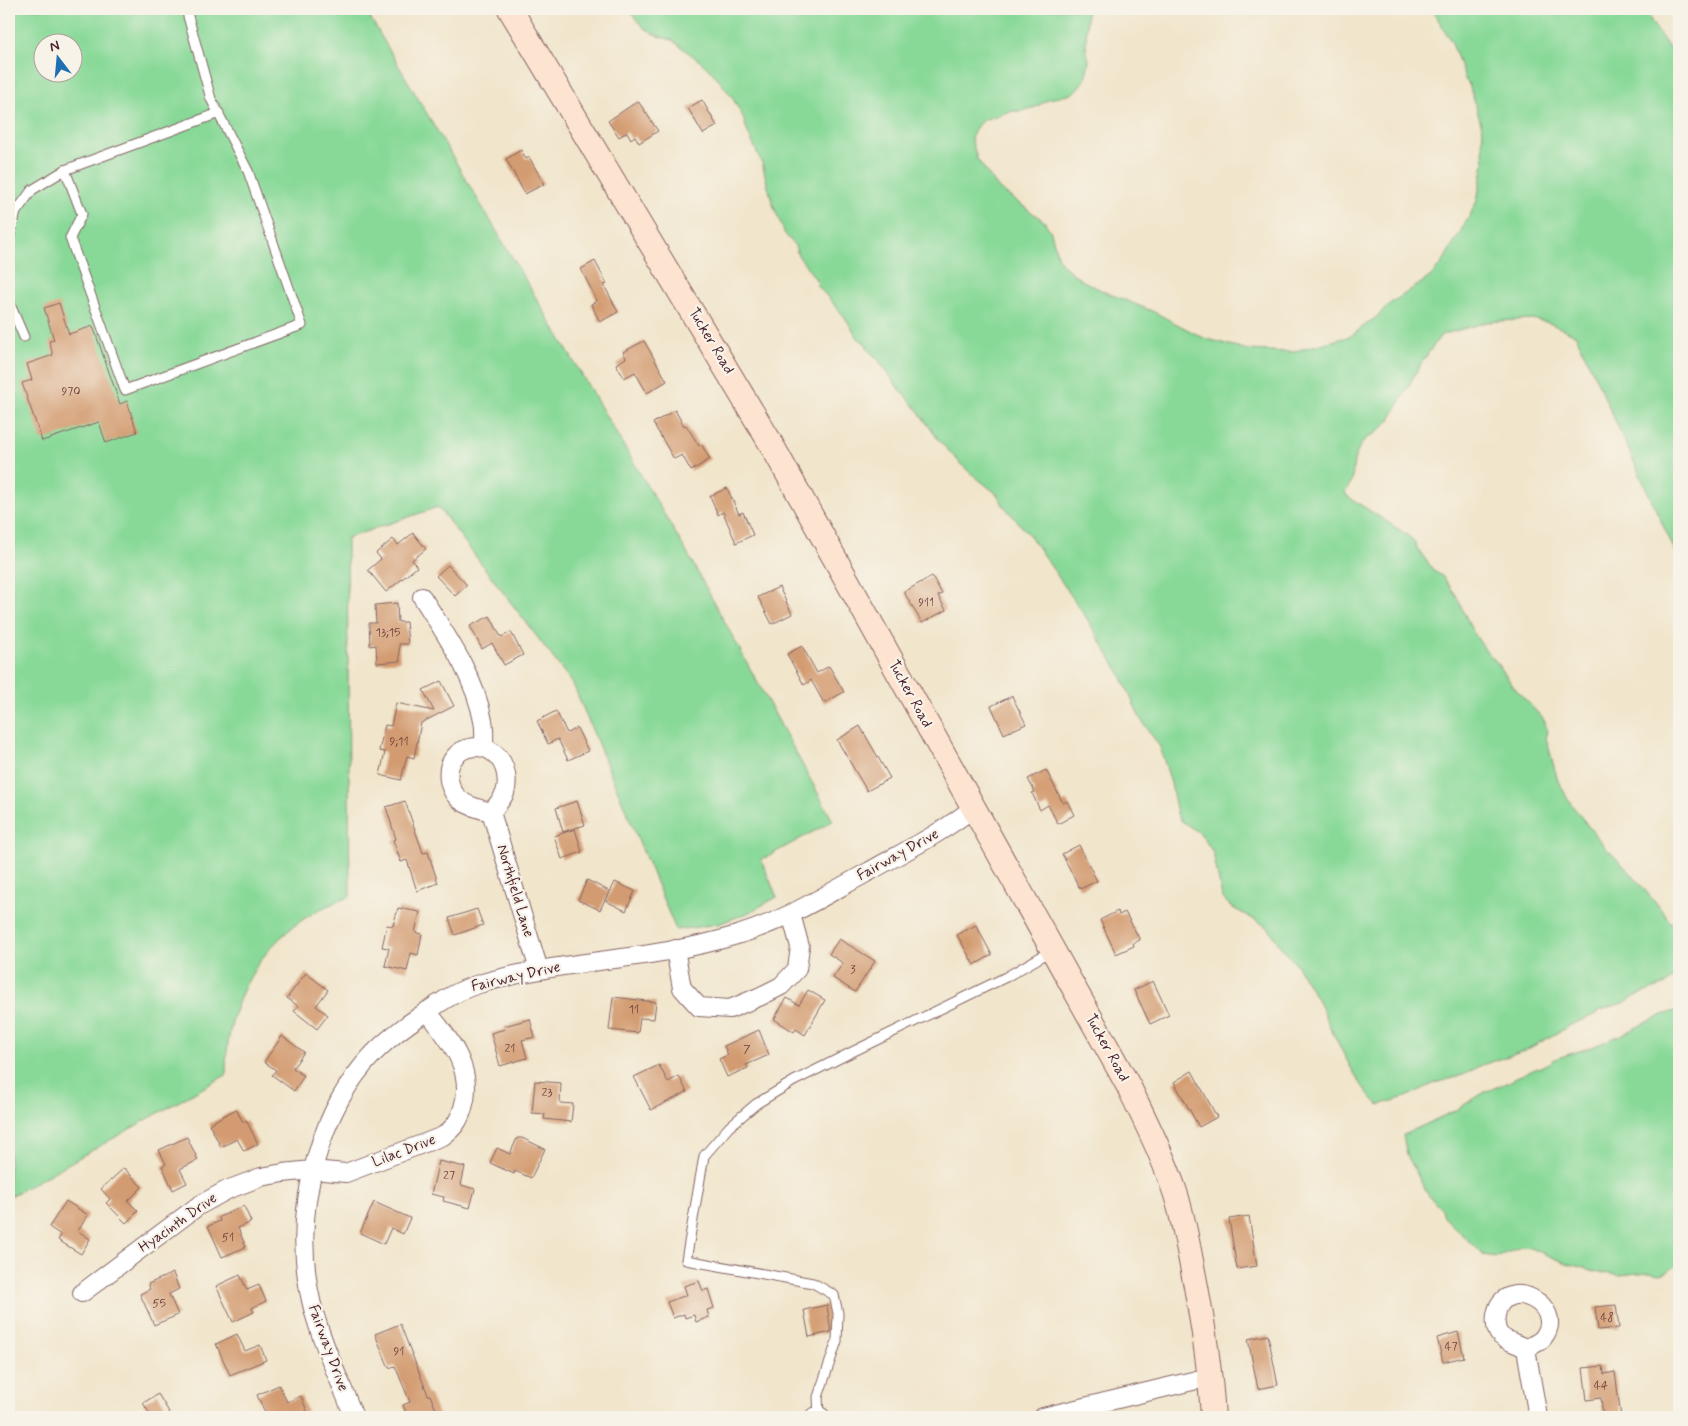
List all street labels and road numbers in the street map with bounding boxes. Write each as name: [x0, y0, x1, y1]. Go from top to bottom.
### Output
street label: Tucker Road: [683, 304, 739, 378]
street label: Tucker Road: [883, 657, 937, 731]
street label: Fairway Drive: [853, 824, 943, 886]
street label: Northfield Lane: [491, 842, 539, 940]
street label: Fairway Drive: [469, 957, 563, 997]
street label: Tucker Road: [1080, 1011, 1134, 1085]
street label: Lilac Drive: [369, 1130, 439, 1172]
street label: Hyacinth Drive: [135, 1188, 222, 1258]
street label: Fairway Drive: [303, 1302, 353, 1394]

